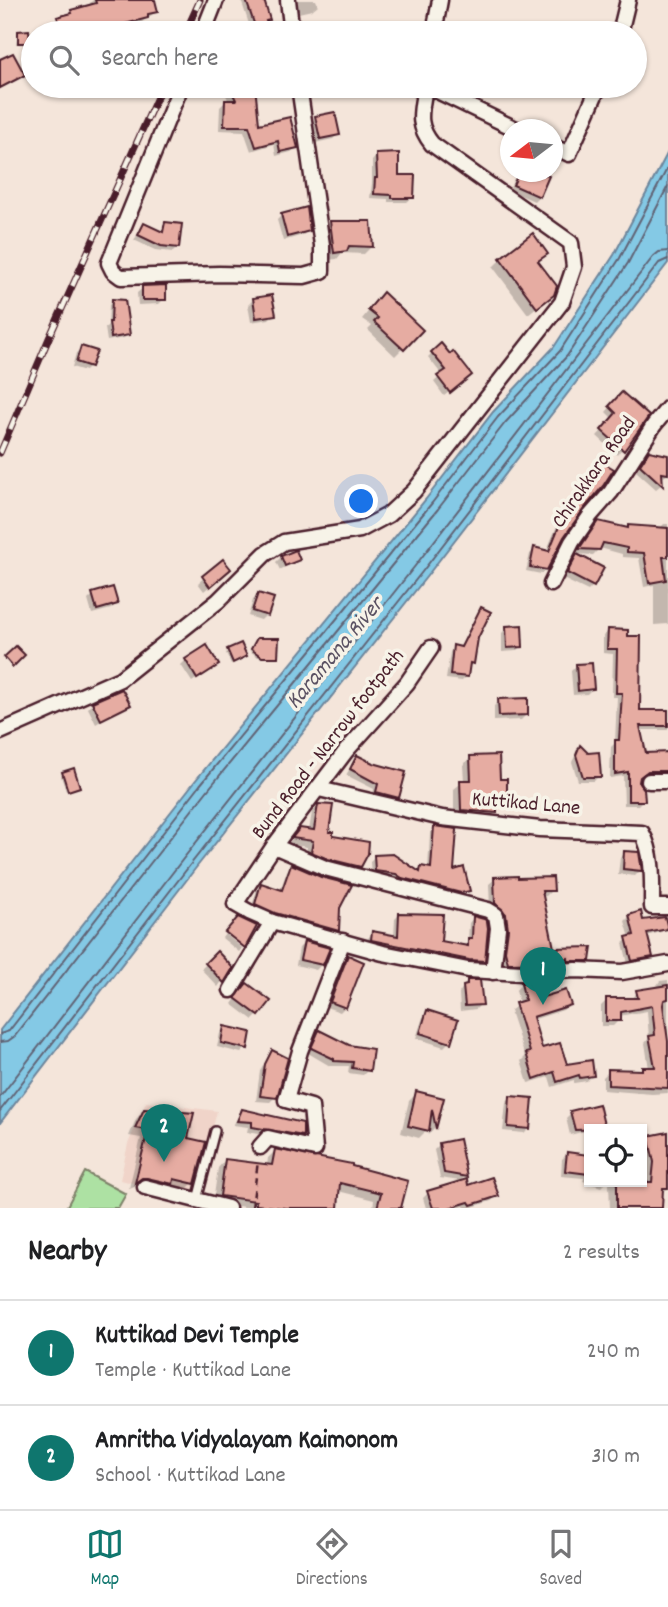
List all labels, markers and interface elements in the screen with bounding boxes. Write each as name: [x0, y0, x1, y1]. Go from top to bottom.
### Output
search box: [21, 21, 647, 98]
icon: search: [45, 41, 83, 79]
text: Search here: [101, 41, 219, 78]
north arrow: [500, 119, 563, 182]
street label: Chirakkara Road: [545, 411, 645, 535]
your location: [344, 484, 378, 518]
water label: Karamana River: [279, 589, 394, 717]
street label: Bund Road - Narrow footpath: [245, 644, 413, 846]
street label: Kuttikad Lane: [471, 785, 581, 825]
pin: 1: [520, 947, 566, 1005]
pin: 2: [141, 1104, 187, 1162]
map controls: [584, 1124, 647, 1187]
button: locate: [584, 1124, 647, 1187]
text: Nearby: [28, 1232, 106, 1275]
text: 2 results: [563, 1237, 640, 1270]
text: Kuttikad Devi Temple: [95, 1318, 299, 1355]
text: 1: [48, 1336, 54, 1369]
text: 240 m: [587, 1336, 640, 1369]
text: Temple · Kuttikad Lane: [95, 1355, 291, 1388]
text: Amritha Vidyalayam Kaimonom: [95, 1423, 398, 1460]
text: 2: [46, 1441, 56, 1474]
text: 310 m: [591, 1441, 640, 1474]
text: School · Kuttikad Lane: [95, 1460, 286, 1493]
tab: Map: [86, 1525, 124, 1594]
tab: Directions: [296, 1525, 368, 1594]
tab: Saved: [540, 1525, 582, 1594]

